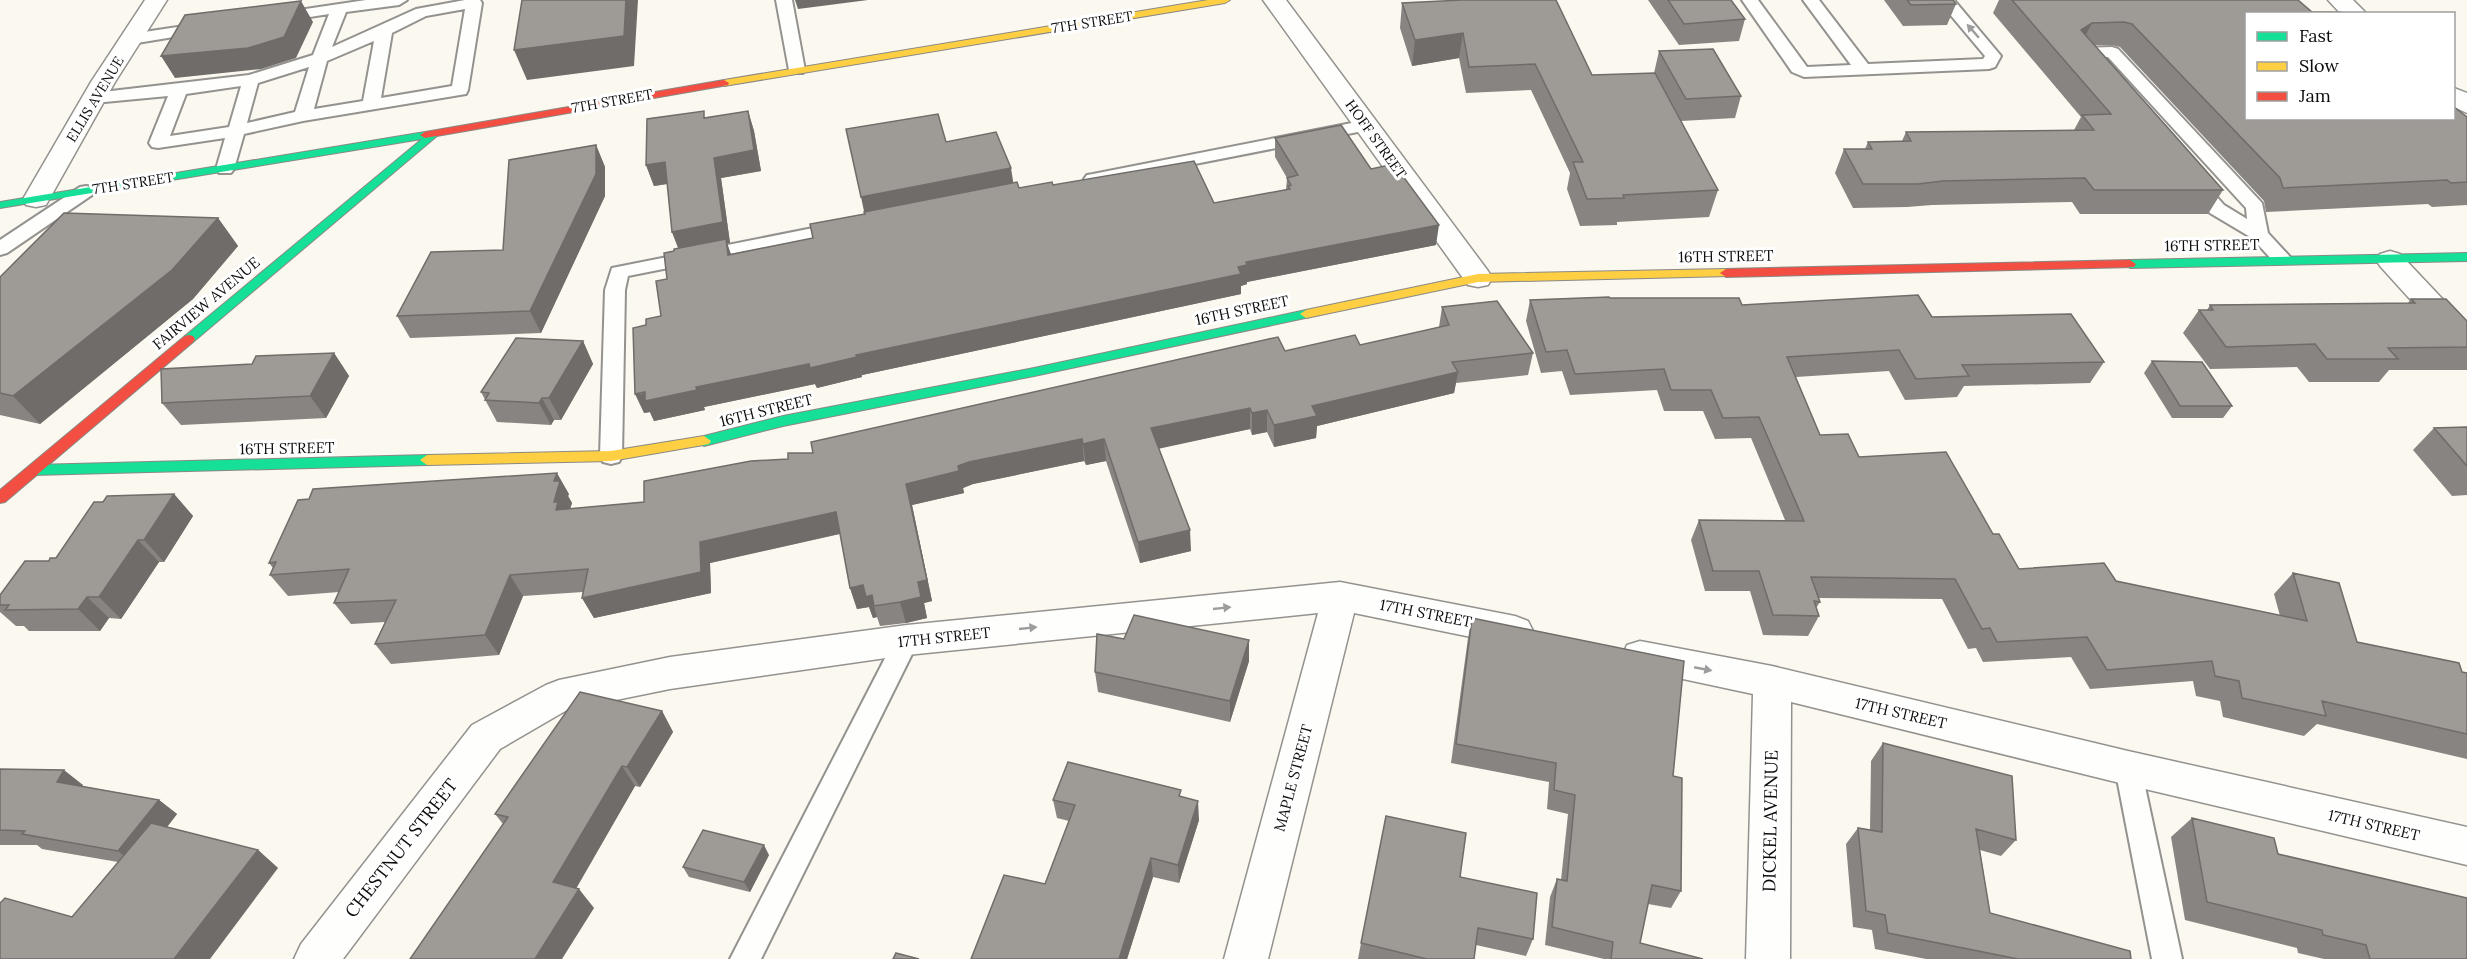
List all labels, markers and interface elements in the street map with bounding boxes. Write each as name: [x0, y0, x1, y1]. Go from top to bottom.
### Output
street label: 7TH STREET: [1050, 7, 1134, 37]
legend: [2245, 12, 2455, 120]
one-way arrow: [1967, 24, 1980, 39]
text: Fast: [2299, 24, 2333, 47]
street label: ELLIS AVENUE: [62, 52, 128, 145]
text: Slow: [2299, 54, 2339, 77]
text: Jam: [2298, 84, 2331, 107]
street label: 7TH STREET: [570, 85, 654, 117]
street label: HOFF STREET: [1341, 96, 1411, 182]
street label: 7TH STREET: [91, 168, 175, 198]
street label: 16TH STREET: [2164, 235, 2260, 255]
street label: 16TH STREET: [1678, 246, 1774, 266]
street label: FAIRVIEW AVENUE: [148, 253, 264, 353]
street label: 16TH STREET: [1193, 291, 1291, 329]
street label: 16TH STREET: [718, 389, 815, 431]
street label: 16TH STREET: [239, 438, 335, 458]
street label: 17TH STREET: [1378, 595, 1474, 631]
one-way arrow: [1212, 603, 1231, 613]
street label: 17TH STREET: [897, 623, 992, 651]
one-way arrow: [1018, 623, 1037, 633]
one-way arrow: [1694, 664, 1712, 674]
street label: 17TH STREET: [1853, 693, 1949, 733]
street label: MAPLE STREET: [1270, 722, 1317, 834]
street label: DICKEL AVENUE: [1757, 750, 1783, 892]
street label: CHESTNUT STREET: [340, 774, 463, 922]
street label: 17TH STREET: [2326, 805, 2422, 845]

